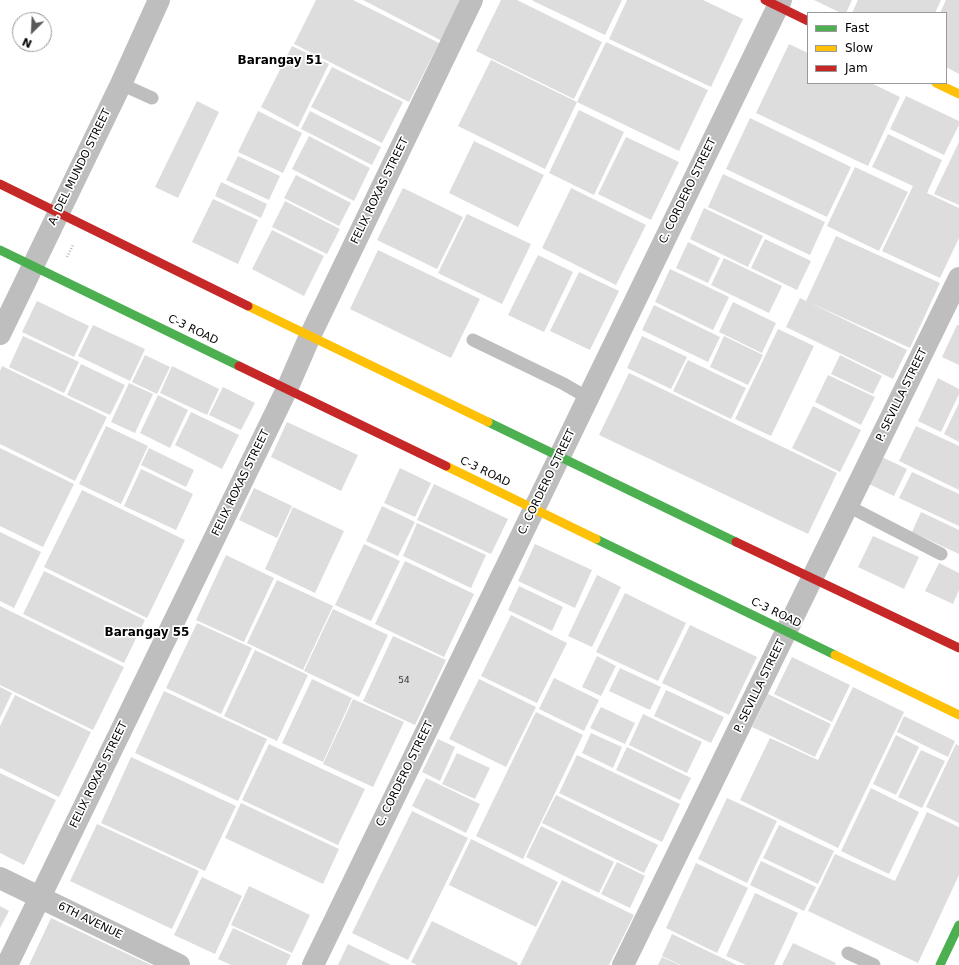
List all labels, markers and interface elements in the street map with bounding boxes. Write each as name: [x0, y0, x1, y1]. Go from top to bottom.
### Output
north arrow: [12, 12, 52, 52]
legend: [807, 12, 947, 84]
text: Fast: [845, 21, 869, 35]
text: N: [20, 35, 34, 50]
text: Slow: [845, 41, 873, 55]
district label: Barangay 51: [238, 54, 322, 68]
text: Jam: [845, 61, 868, 75]
street label: A. DEL MUNDO STREET: [46, 107, 114, 227]
street label: FELIX ROXAS STREET: [348, 136, 412, 246]
street label: C. CORDERO STREET: [657, 136, 719, 246]
street label: C-3 ROAD: [166, 312, 220, 348]
street label: P. SEVILLA STREET: [874, 346, 930, 444]
street label: C. CORDERO STREET: [516, 427, 578, 537]
street label: FELIX ROXAS STREET: [209, 428, 273, 538]
street label: C-3 ROAD: [458, 454, 512, 490]
street label: C-3 ROAD: [749, 595, 803, 631]
district label: Barangay 55: [105, 626, 189, 640]
street label: P. SEVILLA STREET: [732, 637, 788, 735]
house number: 54: [398, 676, 410, 686]
street label: C. CORDERO STREET: [374, 719, 436, 829]
street label: FELIX ROXAS STREET: [67, 720, 131, 830]
street label: 6TH AVENUE: [56, 900, 124, 942]

